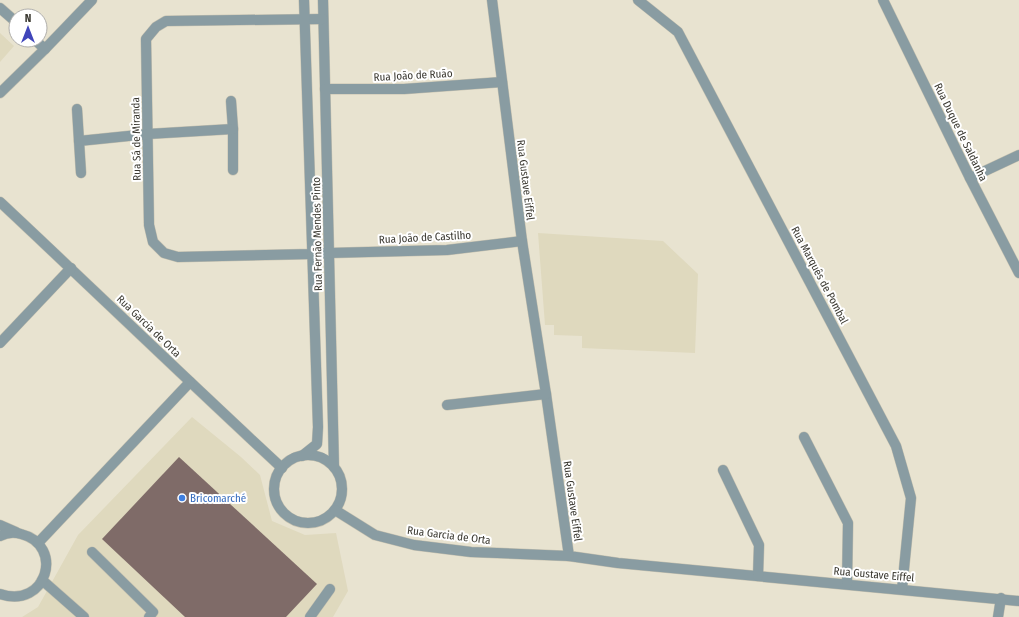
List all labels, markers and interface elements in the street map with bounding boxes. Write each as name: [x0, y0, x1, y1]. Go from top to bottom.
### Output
north arrow: [8, 8, 48, 48]
text: N: [25, 12, 31, 25]
street label: Rua João de Ruão: [373, 67, 453, 84]
street label: Rua Duque de Saldanha: [931, 81, 990, 183]
street label: Rua Sá de Miranda: [129, 97, 144, 181]
street label: Rua Gustave Eiffel: [514, 139, 537, 221]
street label: Rua Fernão Mendes Pinto: [310, 177, 325, 291]
street label: Rua Marquês de Pombal: [788, 224, 851, 326]
street label: Rua João de Castilho: [379, 229, 472, 246]
street label: Rua Garcia de Orta: [114, 293, 183, 360]
street label: Rua Gustave Eiffel: [560, 460, 585, 542]
place label: Bricomarché: [190, 492, 246, 505]
marker: Bricomarché: [177, 493, 187, 503]
street label: Rua Garcia de Orta: [406, 524, 491, 547]
street label: Rua Gustave Eiffel: [833, 564, 915, 585]

